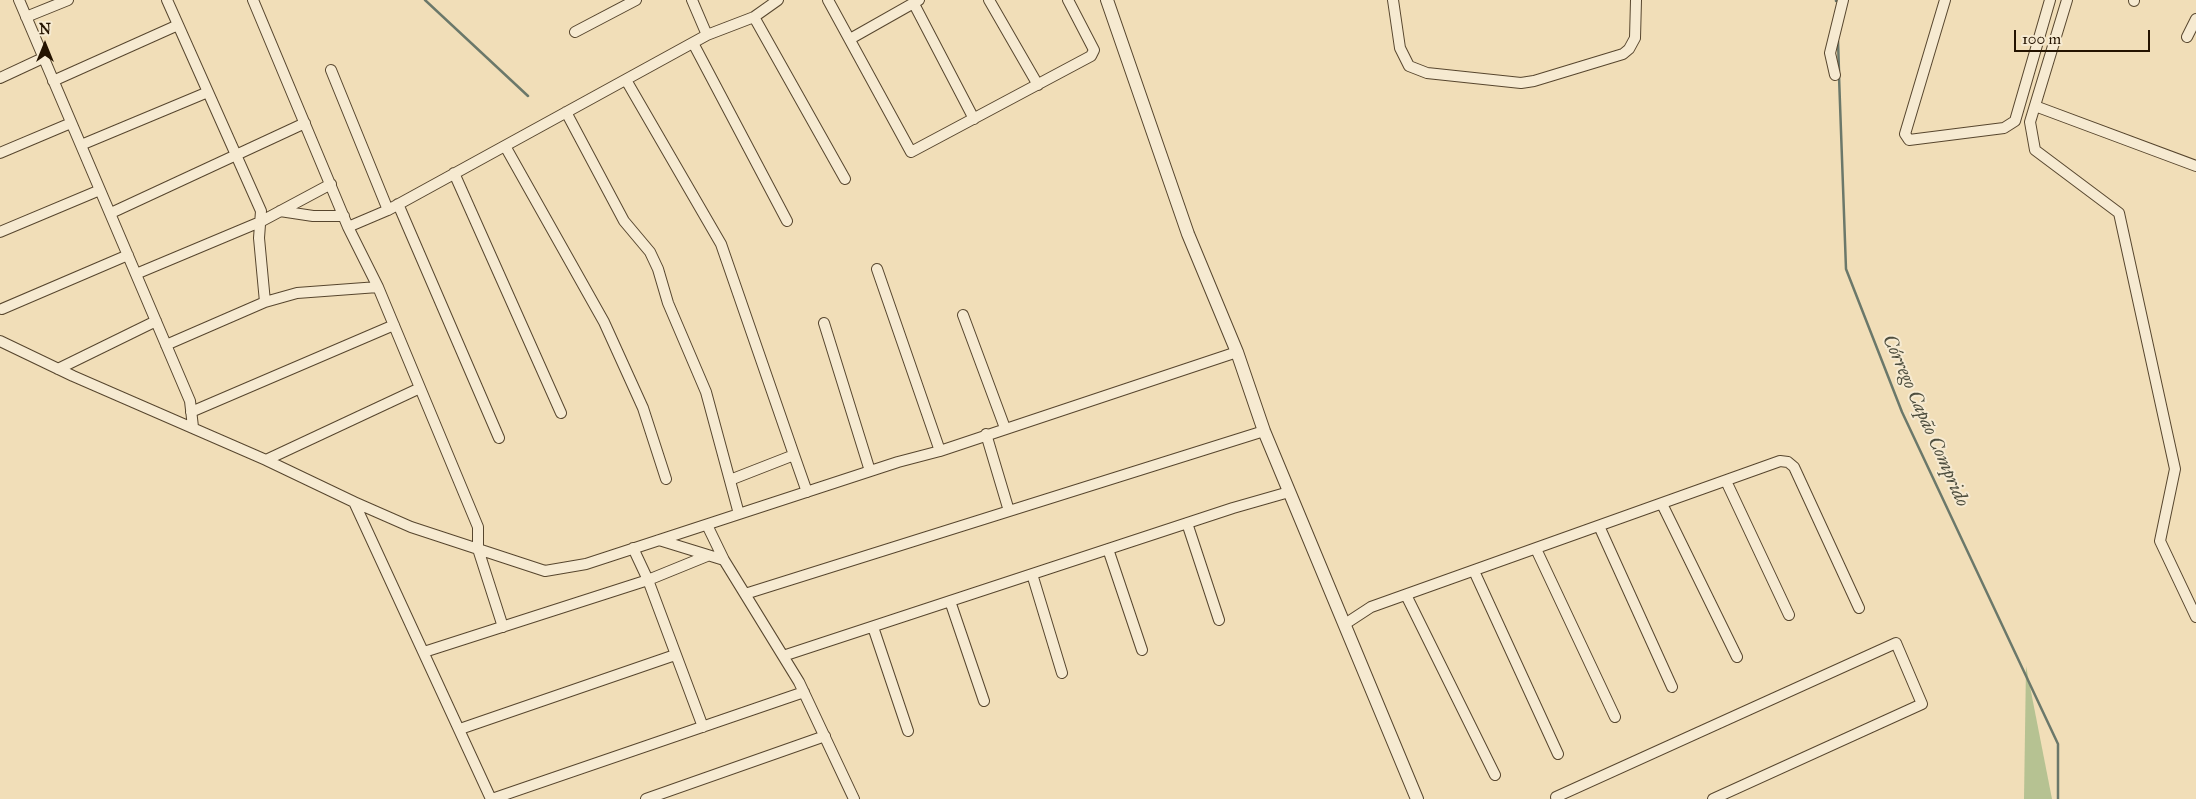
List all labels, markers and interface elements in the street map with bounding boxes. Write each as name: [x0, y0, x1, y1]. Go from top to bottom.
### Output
north arrow: [20, 20, 70, 70]
scale bar: [2016, 20, 2152, 52]
text: N: [39, 21, 51, 38]
text: 100 m: [2022, 30, 2061, 48]
water label: Córrego Capão Comprido: [1877, 331, 1973, 511]

